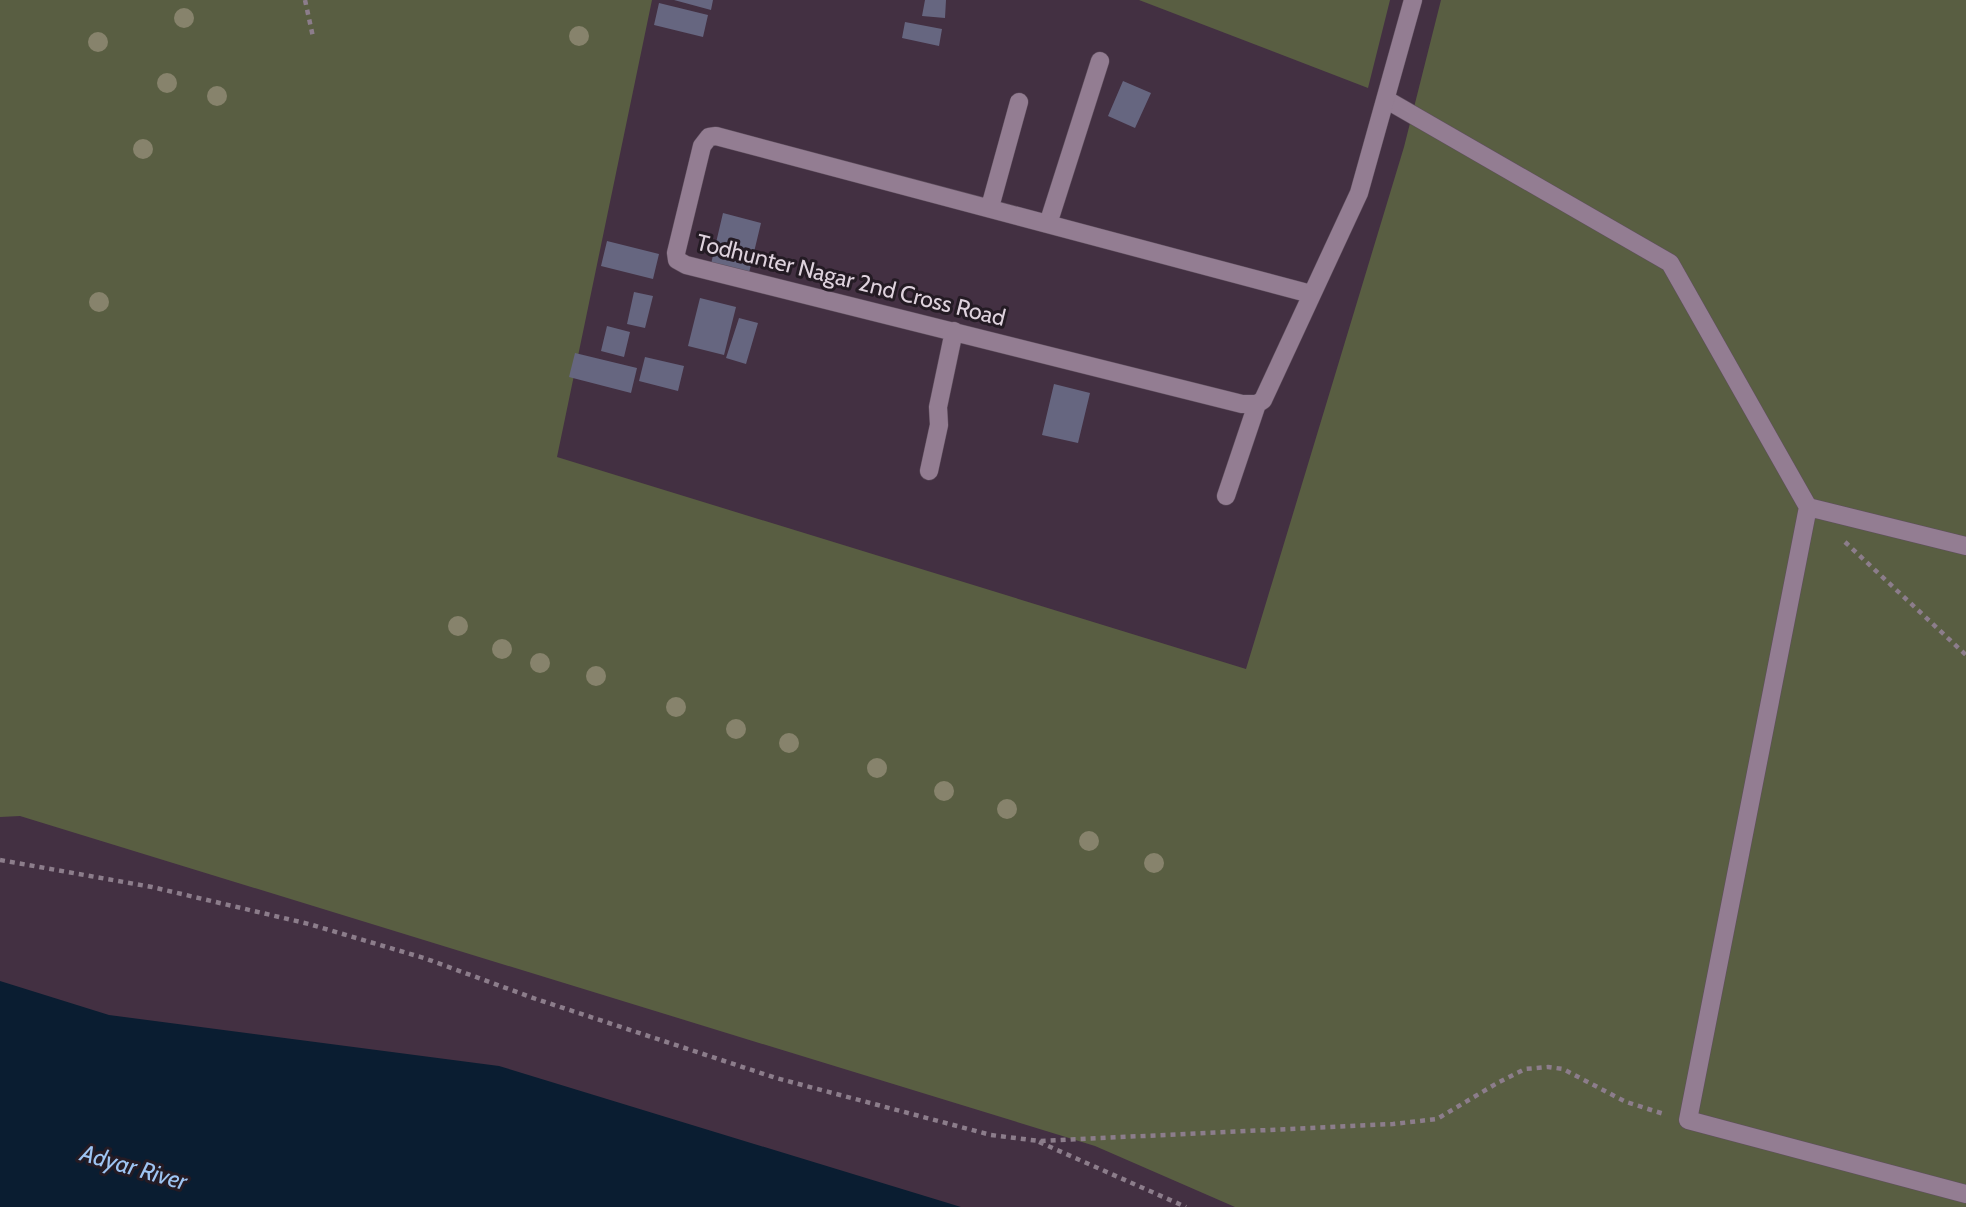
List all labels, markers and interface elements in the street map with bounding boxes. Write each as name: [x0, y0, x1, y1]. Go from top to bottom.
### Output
street label: Todhunter Nagar 2nd Cross Road: [694, 228, 1008, 332]
water label: Adyar River: [76, 1138, 192, 1196]

